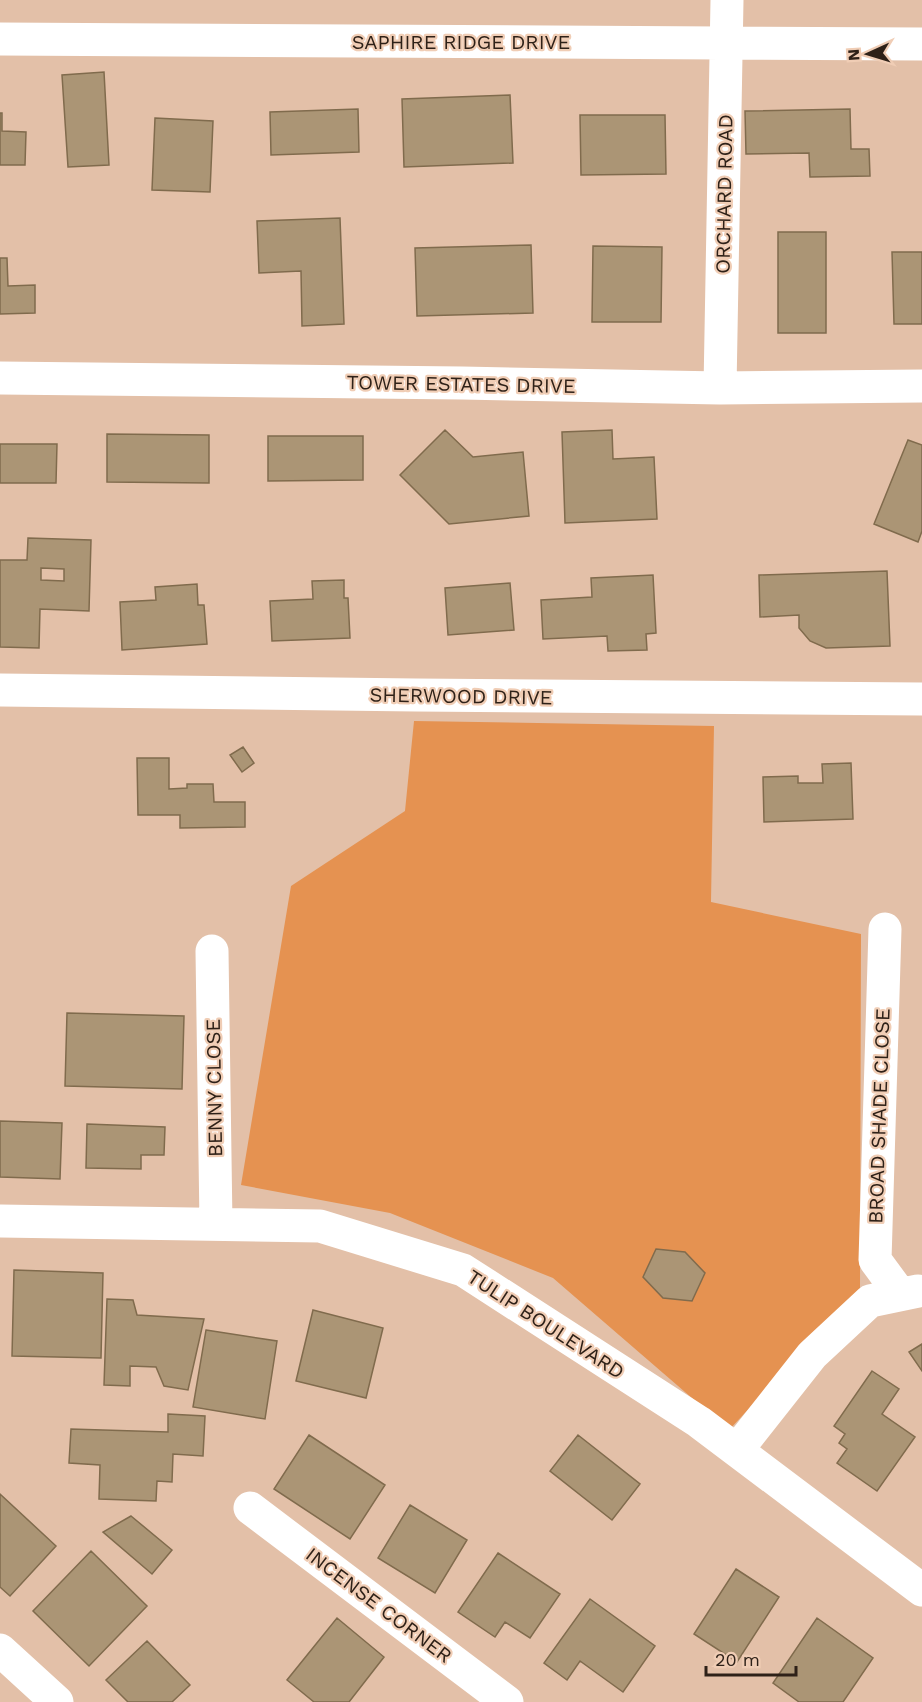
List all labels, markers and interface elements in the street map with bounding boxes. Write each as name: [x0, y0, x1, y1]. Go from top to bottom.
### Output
north arrow: [838, 24, 898, 84]
street label: SAPHIRE RIDGE DRIVE: [352, 30, 570, 54]
text: N: [844, 48, 863, 62]
street label: ORCHARD ROAD: [711, 114, 737, 274]
street label: TOWER ESTATES DRIVE: [346, 370, 576, 398]
street label: SHERWOOD DRIVE: [369, 682, 553, 710]
street label: BROAD SHADE CLOSE: [863, 1008, 895, 1224]
street label: BENNY CLOSE: [201, 1019, 227, 1157]
street label: TULIP BOULEVARD: [463, 1264, 629, 1384]
street label: INCENSE CORNER: [301, 1542, 457, 1668]
scale bar: [706, 1639, 796, 1677]
text: 20 m: [715, 1649, 760, 1670]

